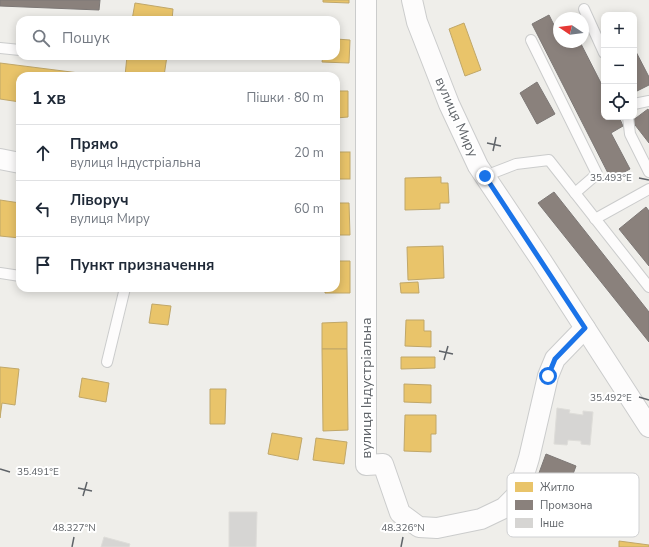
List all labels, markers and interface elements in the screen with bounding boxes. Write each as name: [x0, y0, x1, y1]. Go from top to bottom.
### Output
north arrow: [553, 12, 589, 48]
map controls: [601, 12, 637, 120]
button: +: [601, 12, 637, 48]
search box: [16, 16, 340, 60]
icon: search: [30, 27, 52, 49]
text: Пошук: [62, 28, 110, 48]
button: −: [601, 48, 637, 84]
street label: вулиця Миру: [430, 74, 483, 161]
button: locate: [601, 84, 637, 120]
text: 1 хв: [32, 87, 66, 110]
text: Пішки · 80 m: [246, 89, 324, 107]
text: Прямо: [70, 134, 118, 154]
icon: ahead: [32, 142, 54, 164]
text: 20 m: [294, 144, 324, 162]
text: вулиця Індустріальна: [70, 154, 201, 172]
route end: [476, 167, 494, 185]
text: 35.493°E: [590, 171, 632, 185]
text: Ліворуч: [70, 190, 129, 210]
icon: left: [32, 198, 54, 220]
text: 60 m: [294, 200, 324, 218]
text: вулиця Миру: [70, 210, 150, 228]
icon: arrive: [32, 254, 54, 276]
text: Пункт призначення: [70, 255, 215, 275]
street label: вулиця Індустріальна: [357, 317, 376, 459]
route start: [539, 367, 557, 385]
text: 35.492°E: [590, 391, 632, 405]
text: 35.491°E: [17, 465, 59, 479]
legend: [507, 473, 639, 537]
text: Житло: [540, 480, 574, 495]
text: Промзона: [540, 498, 592, 513]
text: Інше: [540, 516, 564, 531]
text: 48.327°N: [52, 521, 96, 535]
text: 48.326°N: [381, 521, 425, 535]

